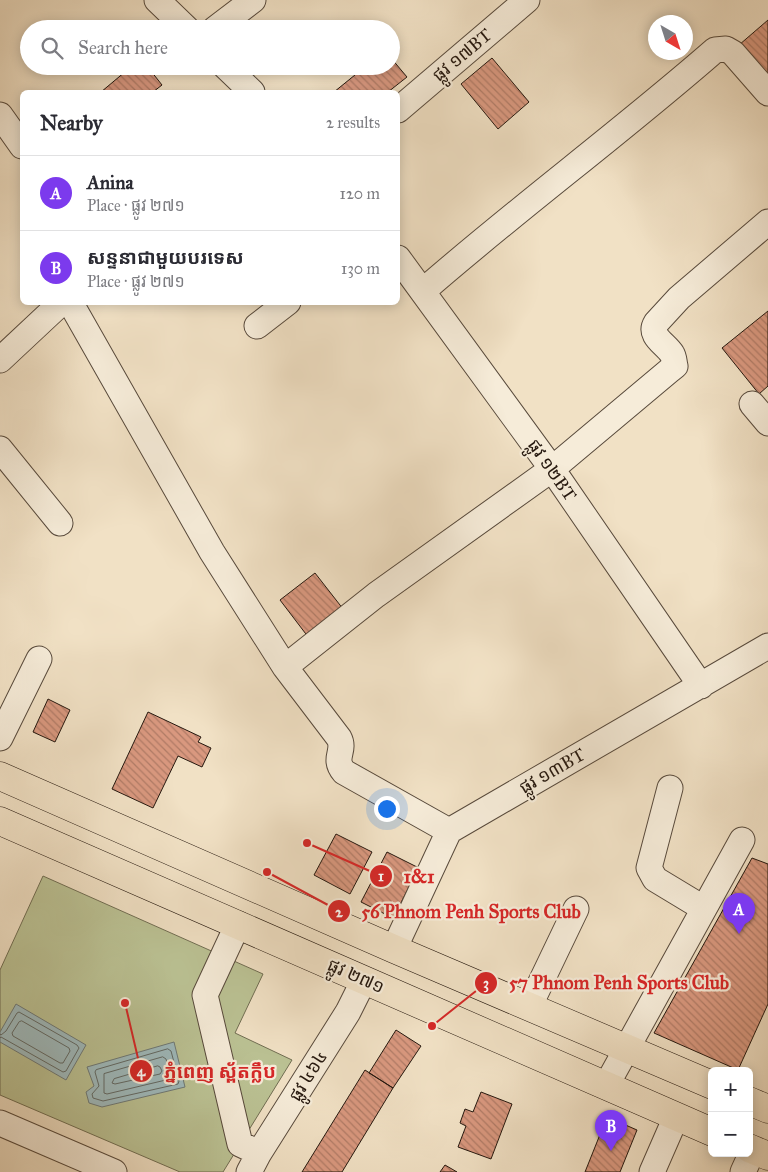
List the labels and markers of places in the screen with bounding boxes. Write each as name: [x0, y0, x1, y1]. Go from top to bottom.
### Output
callout: 1&1: [368, 859, 445, 893]
pin: A: [723, 893, 755, 934]
callout: 56 Phnom Penh Sports Club: [327, 894, 591, 928]
callout: 57 Phnom Penh Sports Club: [474, 966, 739, 1000]
callout: ភ្នំពេញ ស្ព័តក្លឹប: [129, 1054, 286, 1088]
pin: B: [595, 1110, 627, 1151]

